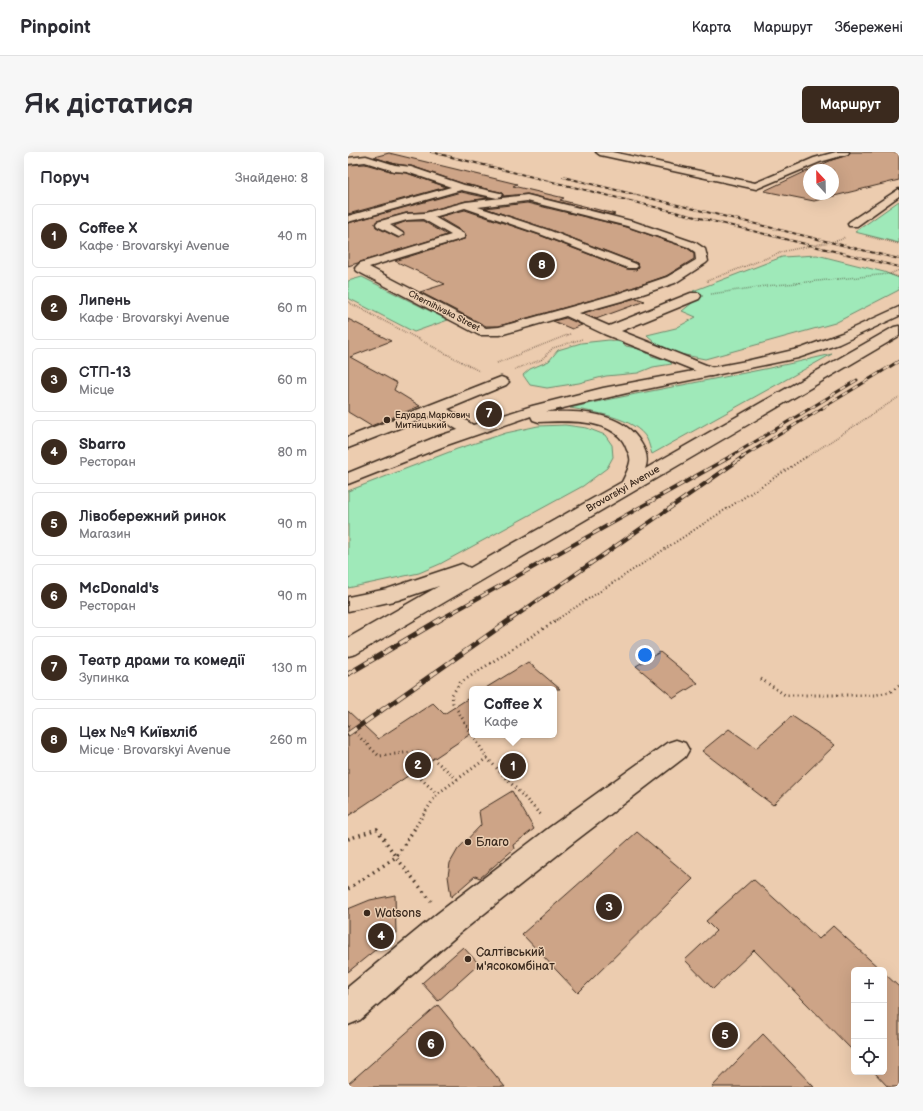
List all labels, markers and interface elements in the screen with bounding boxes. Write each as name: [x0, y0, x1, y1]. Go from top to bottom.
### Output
text: Pinpoint: [20, 16, 91, 39]
text: Карта: [692, 19, 731, 36]
text: Маршрут: [753, 19, 813, 36]
text: Збережені: [835, 19, 903, 36]
button: Маршрут: [802, 86, 899, 123]
text: Як дістатися: [24, 88, 193, 121]
north arrow: [803, 164, 839, 200]
text: Поруч: [40, 168, 90, 188]
text: Знайдено: 8: [235, 170, 308, 186]
text: Coffee X: [79, 219, 138, 238]
text: 1: [51, 228, 57, 244]
text: 40 m: [277, 228, 307, 244]
text: Кафе · Brovarskyi Avenue: [79, 238, 230, 254]
pin: 8: [529, 250, 555, 280]
street label: Chernihivska Street: [406, 288, 482, 334]
text: Липень: [79, 291, 131, 310]
text: 2: [50, 300, 58, 316]
text: 60 m: [277, 300, 307, 316]
text: Кафе · Brovarskyi Avenue: [79, 310, 230, 326]
text: СТП-13: [79, 363, 131, 382]
text: 3: [50, 372, 58, 388]
text: 60 m: [277, 372, 307, 388]
text: Місце: [79, 382, 114, 398]
pin: 7: [476, 399, 502, 429]
place label: Едуард Маркович Митницький: [395, 410, 471, 431]
marker: Едуард Маркович Митницький: [382, 415, 392, 425]
text: Sbarro: [79, 435, 126, 454]
text: 4: [50, 444, 58, 460]
text: 80 m: [278, 444, 307, 460]
text: Ресторан: [79, 454, 136, 470]
street label: Brovarskyi Avenue: [584, 463, 662, 515]
text: Лівобережний ринок: [79, 507, 226, 526]
text: 5: [50, 516, 58, 532]
text: 90 m: [278, 516, 307, 532]
text: Магазин: [79, 526, 131, 542]
text: McDonald's: [79, 579, 159, 598]
text: 6: [50, 588, 58, 604]
text: 90 m: [278, 588, 307, 604]
text: Ресторан: [79, 598, 136, 614]
your location: [635, 645, 655, 665]
text: Театр драми та комедії: [79, 651, 245, 670]
text: 7: [50, 660, 58, 676]
text: 130 m: [272, 660, 307, 676]
text: Зупинка: [79, 670, 129, 686]
popup: [469, 686, 557, 738]
text: Coffee X: [484, 695, 542, 714]
text: Кафе: [484, 714, 518, 730]
text: Цех №9 Київхліб: [79, 723, 198, 742]
text: 8: [50, 732, 58, 748]
text: 260 m: [269, 732, 307, 748]
text: Місце · Brovarskyi Avenue: [79, 742, 231, 758]
pin: 2: [405, 750, 431, 780]
pin: 1: [500, 751, 526, 781]
place label: Благо: [476, 835, 509, 850]
marker: Благо: [463, 837, 473, 847]
pin: 3: [596, 892, 622, 922]
place label: Watsons: [375, 906, 421, 921]
marker: Watsons: [362, 908, 372, 918]
pin: 4: [368, 921, 394, 951]
place label: Салтівський м'ясокомбінат: [476, 945, 555, 974]
marker: Салтівський м'ясокомбінат: [463, 954, 473, 964]
map controls: [851, 967, 887, 1075]
button: +: [851, 967, 887, 1003]
button: −: [851, 1003, 887, 1039]
pin: 5: [712, 1020, 738, 1050]
pin: 6: [418, 1029, 444, 1059]
button: locate: [851, 1039, 887, 1075]

